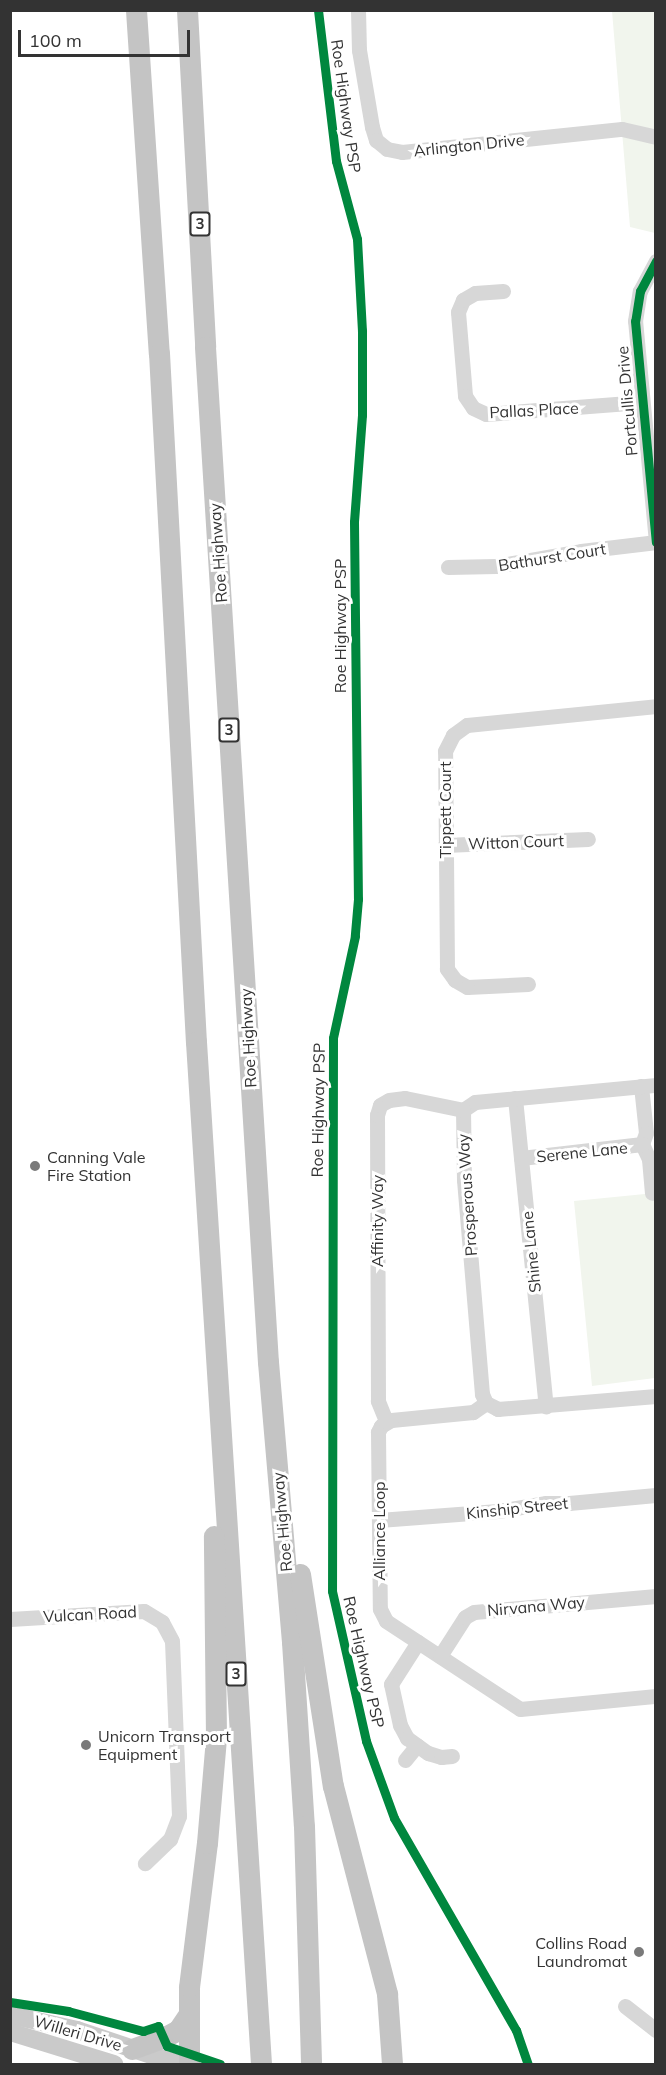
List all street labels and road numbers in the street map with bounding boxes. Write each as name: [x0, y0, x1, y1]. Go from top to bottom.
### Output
street label: Roe Highway PSP: [327, 38, 365, 174]
street label: Arlington Drive: [413, 130, 525, 160]
road number: 3: [190, 212, 210, 236]
street label: Portcullis Drive: [613, 345, 641, 457]
street label: Pallas Place: [489, 398, 579, 422]
street label: Roe Highway: [205, 503, 231, 603]
street label: Bathurst Court: [497, 539, 607, 575]
street label: Roe Highway PSP: [330, 559, 350, 693]
road number: 3: [218, 718, 240, 742]
street label: Tippett Court: [435, 761, 455, 859]
street label: Witton Court: [468, 831, 564, 853]
street label: Roe Highway: [236, 988, 260, 1088]
street label: Roe Highway PSP: [307, 1043, 329, 1177]
street label: Prosperous Way: [453, 1133, 481, 1257]
street label: Serene Lane: [535, 1138, 629, 1166]
street label: Affinity Way: [367, 1175, 387, 1267]
street label: Shine Lane: [517, 1210, 545, 1294]
street label: Roe Highway: [268, 1472, 296, 1572]
street label: Alliance Loop: [369, 1481, 389, 1581]
street label: Kinship Street: [465, 1493, 569, 1523]
street label: Nirvana Way: [486, 1592, 586, 1620]
street label: Roe Highway PSP: [340, 1594, 388, 1730]
street label: Vulcan Road: [43, 1602, 137, 1626]
road number: 3: [226, 1662, 246, 1686]
street label: Willeri Drive: [32, 2011, 124, 2055]

